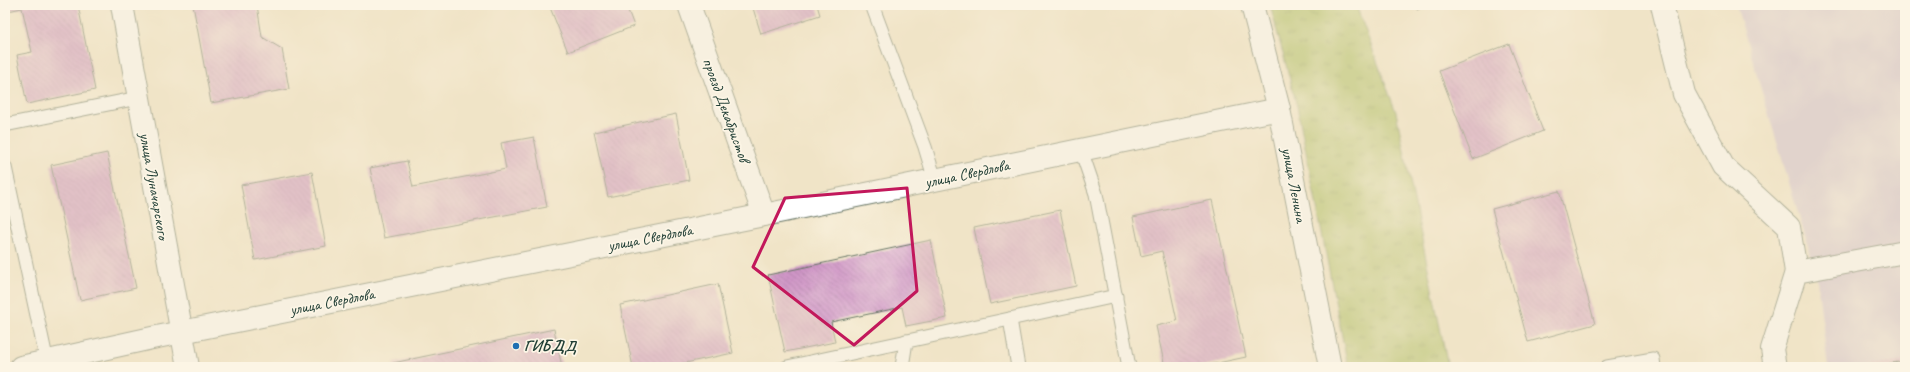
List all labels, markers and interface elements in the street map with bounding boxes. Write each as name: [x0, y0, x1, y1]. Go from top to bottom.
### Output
street label: проезд Декабристов: [698, 55, 756, 169]
street label: улица Луначарского: [135, 130, 174, 243]
street label: улица Ленина: [1277, 145, 1311, 226]
street label: улица Свердлова: [922, 155, 1012, 193]
street label: улица Свердлова: [605, 220, 695, 256]
street label: улица Свердлова: [287, 284, 377, 320]
place label: ГИБДД: [524, 336, 578, 356]
marker: ГИБДД: [511, 341, 521, 351]

